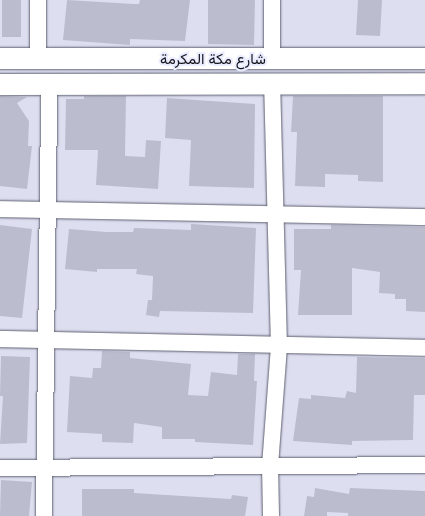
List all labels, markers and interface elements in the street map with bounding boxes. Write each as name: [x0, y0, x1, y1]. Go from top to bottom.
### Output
street label: شارع مكة المكرمة: [160, 50, 266, 68]

